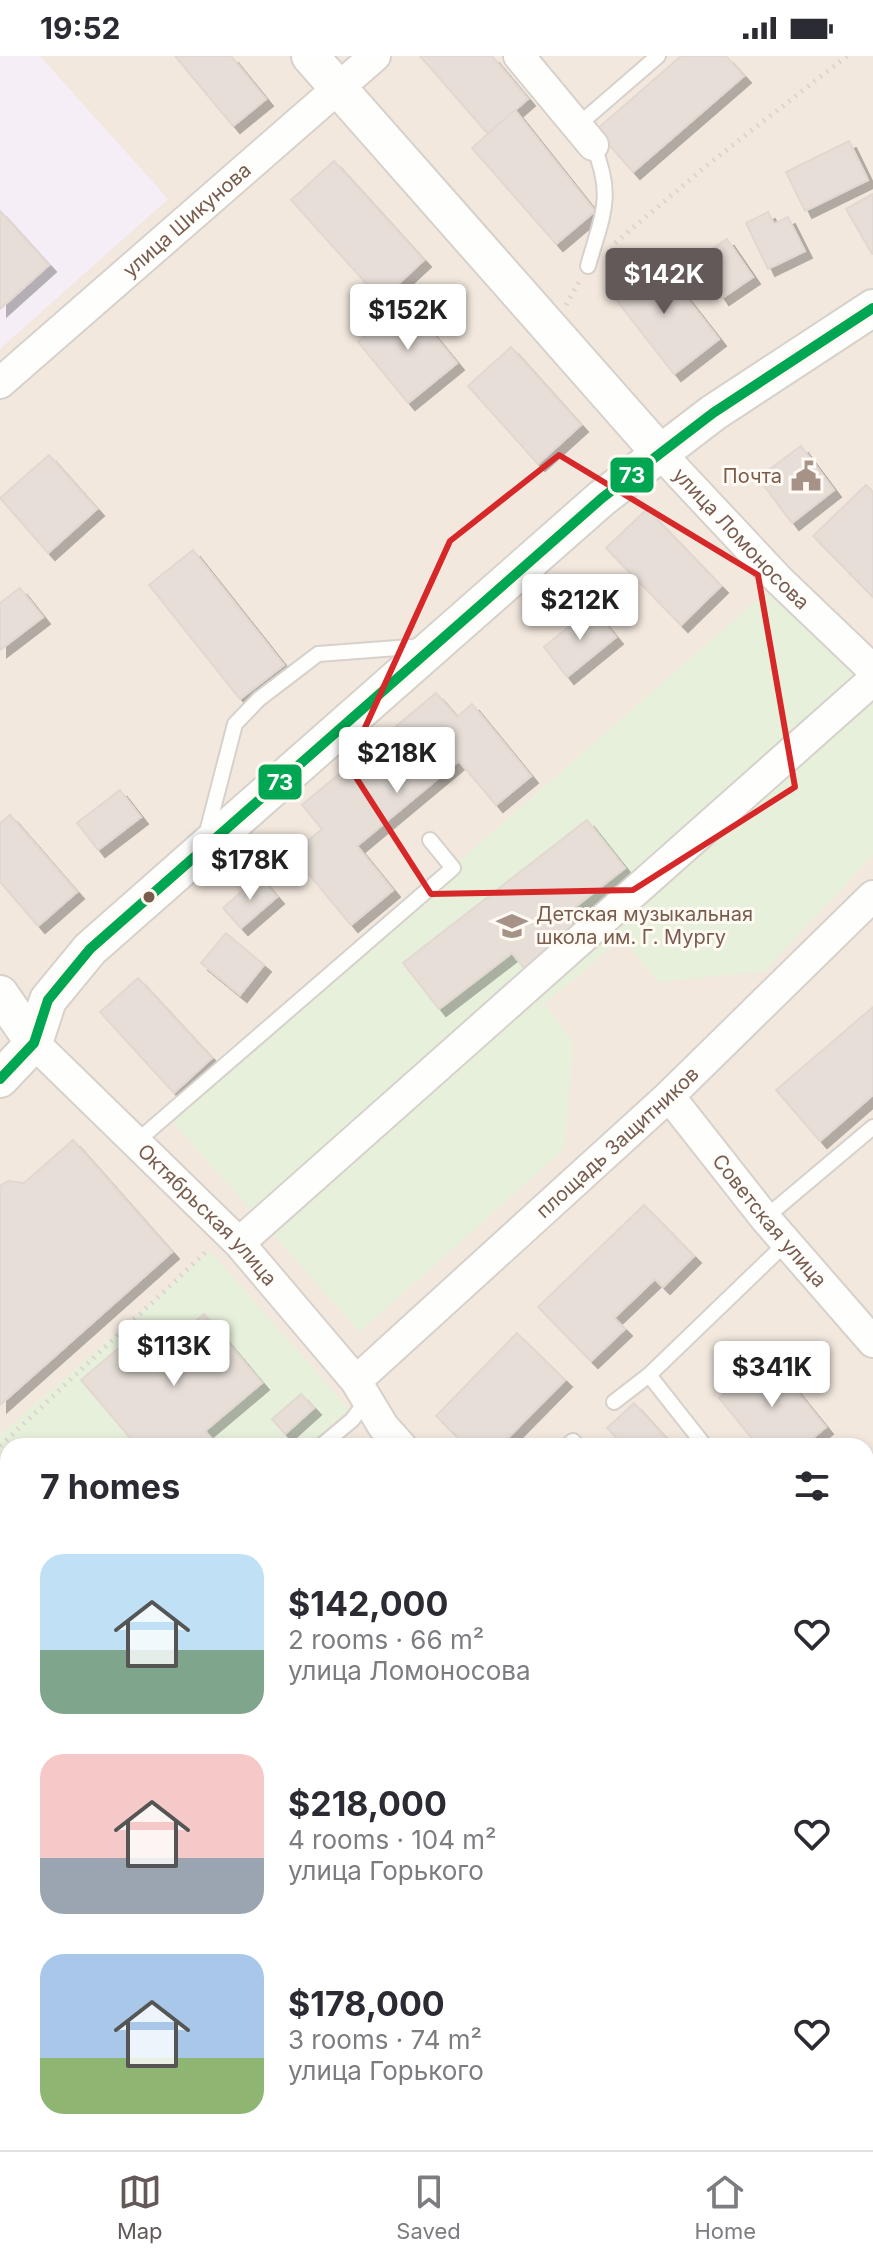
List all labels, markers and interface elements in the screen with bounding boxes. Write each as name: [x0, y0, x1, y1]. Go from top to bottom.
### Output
text: 19:52: [40, 10, 121, 46]
street label: улица Шикунова: [118, 158, 256, 282]
pin: $142K: [608, 248, 720, 316]
text: $142K: [624, 258, 704, 289]
pin: $152K: [352, 284, 464, 352]
text: $152K: [368, 294, 448, 325]
line badge: 73: [609, 456, 655, 494]
public building icon: Почта: [789, 459, 823, 493]
text: 73: [619, 462, 645, 488]
street label: улица Ломоносова: [668, 463, 814, 614]
place label: Почта: [723, 464, 782, 488]
pin: $212K: [524, 574, 636, 642]
text: $212K: [540, 584, 620, 615]
pin: $218K: [341, 727, 453, 795]
text: $218K: [357, 737, 437, 768]
line badge: 73: [257, 763, 303, 801]
text: 73: [267, 769, 293, 795]
pin: $178K: [194, 834, 306, 902]
text: $178K: [211, 844, 289, 875]
unlabelled marker: [141, 889, 157, 905]
place label: Детская музыкальная школа им. Г. Мургу: [536, 902, 753, 949]
school or university icon: Детская музыкальная школа им. Г. Мургу: [495, 909, 529, 943]
street label: площадь Защитников: [531, 1062, 704, 1223]
street label: Октябрьская улица: [133, 1139, 282, 1290]
street label: Советская улица: [707, 1149, 832, 1292]
pin: $113K: [118, 1320, 230, 1388]
text: $113K: [137, 1330, 211, 1361]
pin: $341K: [716, 1341, 828, 1409]
text: $341K: [732, 1351, 812, 1382]
icon: filters: [790, 1464, 834, 1508]
text: 7 homes: [40, 1466, 180, 1507]
text: $142,000: [288, 1583, 448, 1624]
icon: home: [104, 1586, 200, 1682]
icon: heart: [790, 1612, 834, 1656]
text: 2 rooms · 66 m²: [288, 1624, 484, 1655]
text: улица Ломоносова: [288, 1655, 531, 1686]
text: $218,000: [288, 1783, 447, 1824]
icon: home: [104, 1786, 200, 1882]
icon: heart: [790, 1812, 834, 1856]
text: 4 rooms · 104 m²: [288, 1824, 497, 1855]
text: улица Горького: [288, 1855, 484, 1886]
text: $178,000: [288, 1983, 445, 2024]
icon: home: [104, 1986, 200, 2082]
icon: heart: [790, 2012, 834, 2056]
text: 3 rooms · 74 m²: [288, 2024, 482, 2055]
text: улица Горького: [288, 2055, 484, 2086]
tab: Map: [117, 2170, 163, 2244]
tab: Saved: [396, 2170, 461, 2244]
tab: Home: [694, 2170, 756, 2244]

